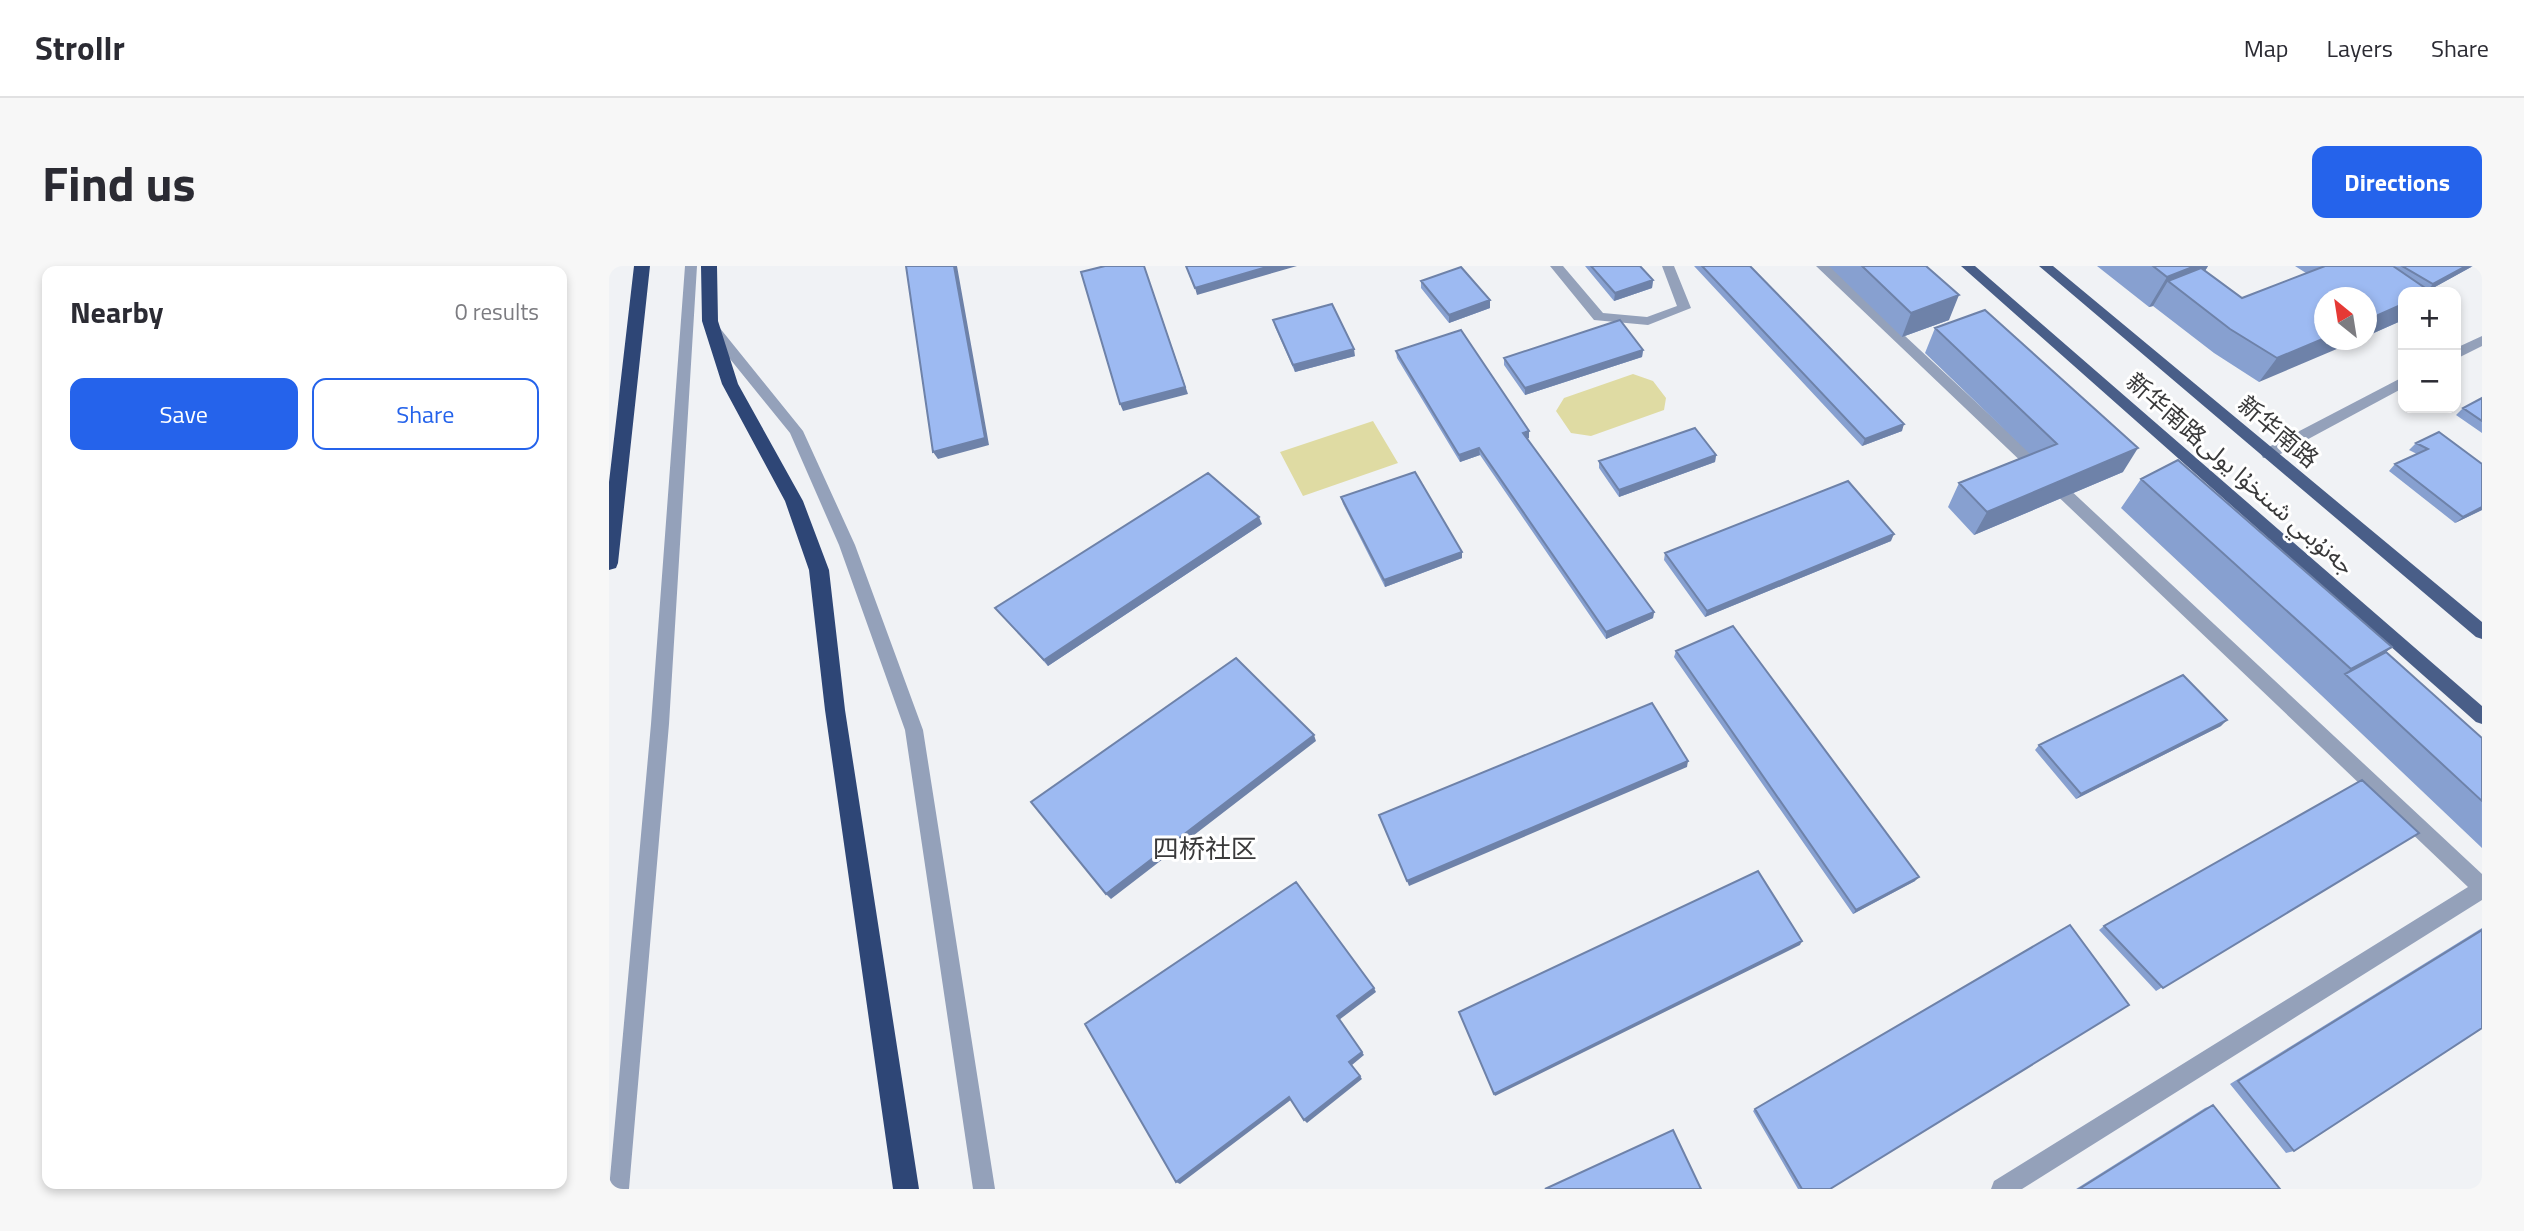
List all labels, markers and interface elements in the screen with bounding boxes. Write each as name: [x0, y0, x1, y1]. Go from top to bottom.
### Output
text: Strollr: [35, 23, 125, 73]
text: Map: [2244, 30, 2289, 66]
text: Layers: [2327, 30, 2393, 66]
text: Share: [2431, 30, 2489, 66]
text: Find us: [42, 145, 196, 220]
button: Directions: [2312, 146, 2482, 218]
north arrow: [2314, 287, 2377, 350]
map controls: [2398, 287, 2461, 413]
button: +: [2398, 287, 2461, 350]
text: Nearby: [70, 289, 163, 335]
text: 0 results: [455, 294, 539, 329]
button: −: [2398, 350, 2461, 413]
street label: 新华南路جەنۇبىي شىنخۇا يولى: [2117, 364, 2363, 584]
button: Save: [70, 378, 298, 450]
button: Share: [312, 378, 539, 450]
street label: 新华南路: [2230, 387, 2327, 476]
district label: 四桥社区: [1153, 829, 1257, 868]

